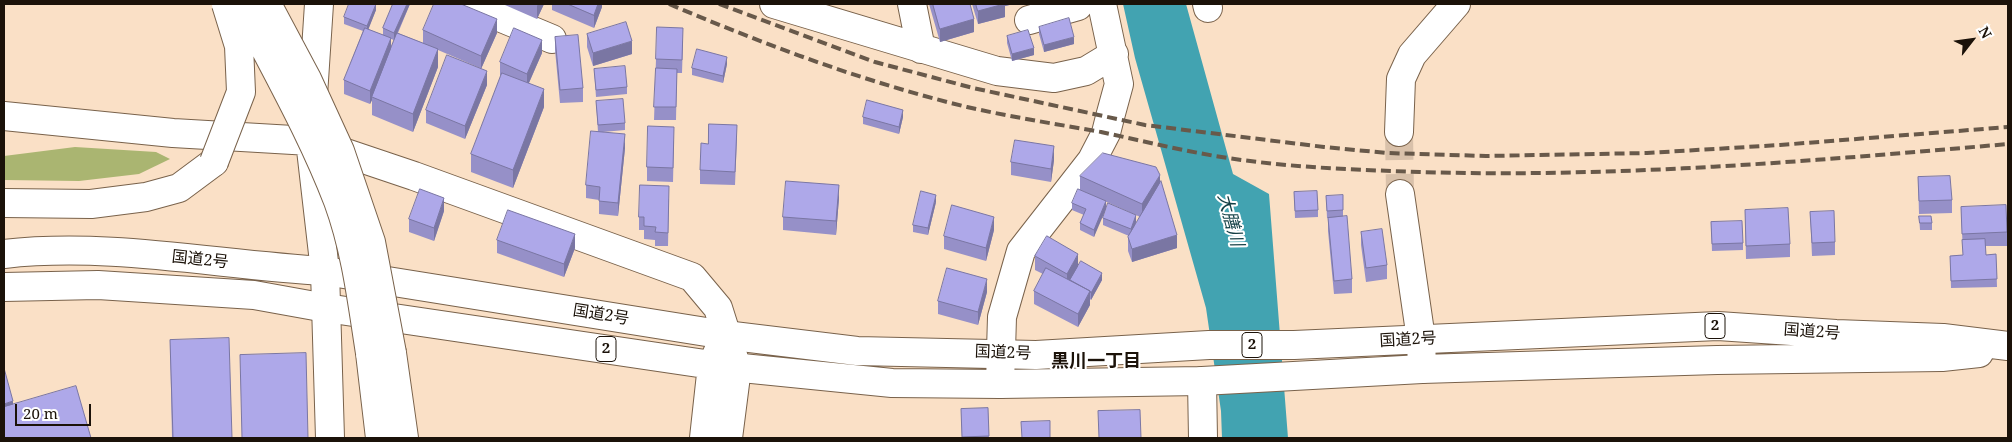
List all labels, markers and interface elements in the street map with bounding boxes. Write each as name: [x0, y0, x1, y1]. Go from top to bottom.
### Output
north arrow: [1947, 15, 1997, 65]
text: N: [1974, 23, 1996, 42]
water label: 大膳川: [1213, 191, 1247, 249]
street label: 国道2号: [171, 247, 229, 273]
street label: 国道2号: [571, 301, 631, 329]
road number: 2: [1705, 314, 1725, 338]
street label: 国道2号: [1783, 320, 1841, 344]
street label: 国道2号: [1379, 329, 1437, 351]
road number: 2: [1242, 332, 1262, 358]
road number: 2: [596, 336, 616, 362]
street label: 国道2号: [974, 342, 1032, 364]
district label: 黒川一丁目: [1051, 351, 1141, 373]
scale bar: [18, 394, 94, 426]
text: 20 m: [23, 403, 58, 423]

